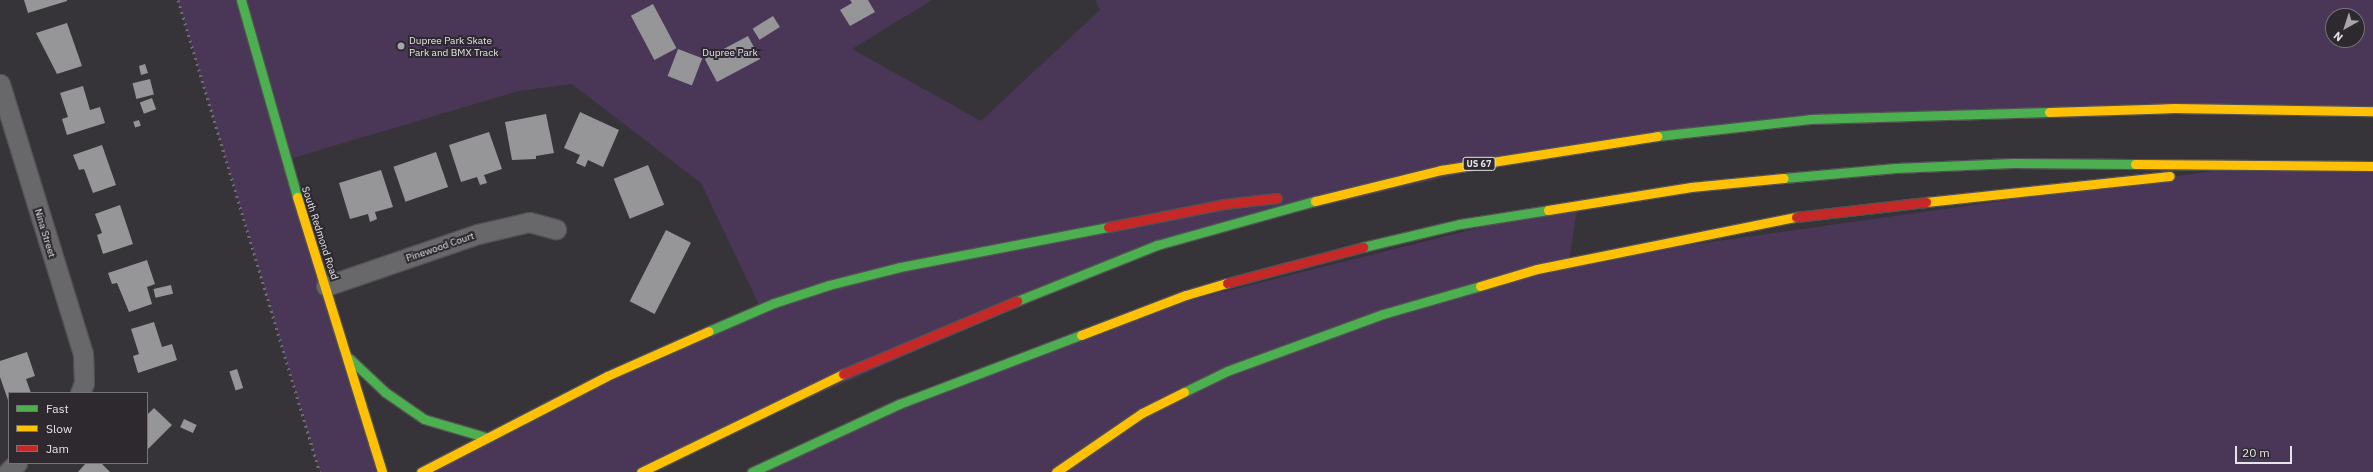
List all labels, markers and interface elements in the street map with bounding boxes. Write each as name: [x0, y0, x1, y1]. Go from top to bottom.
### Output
north arrow: [2325, 8, 2365, 48]
text: N: [2331, 29, 2346, 44]
place label: Dupree Park Skate Park and BMX Track: [409, 34, 498, 58]
marker: Dupree Park Skate Park and BMX Track: [396, 41, 406, 51]
park label: Dupree Park: [702, 47, 758, 59]
road number: US 67: [1462, 157, 1496, 171]
street label: South Redmond Road: [299, 185, 341, 281]
street label: Nina Street: [32, 207, 58, 259]
street label: Pinewood Court: [404, 230, 476, 264]
legend: [8, 392, 148, 464]
text: Fast: [46, 401, 69, 416]
text: Slow: [46, 421, 72, 436]
scale bar: [2237, 438, 2294, 464]
text: Jam: [46, 441, 69, 456]
text: 20 m: [2242, 445, 2270, 460]

